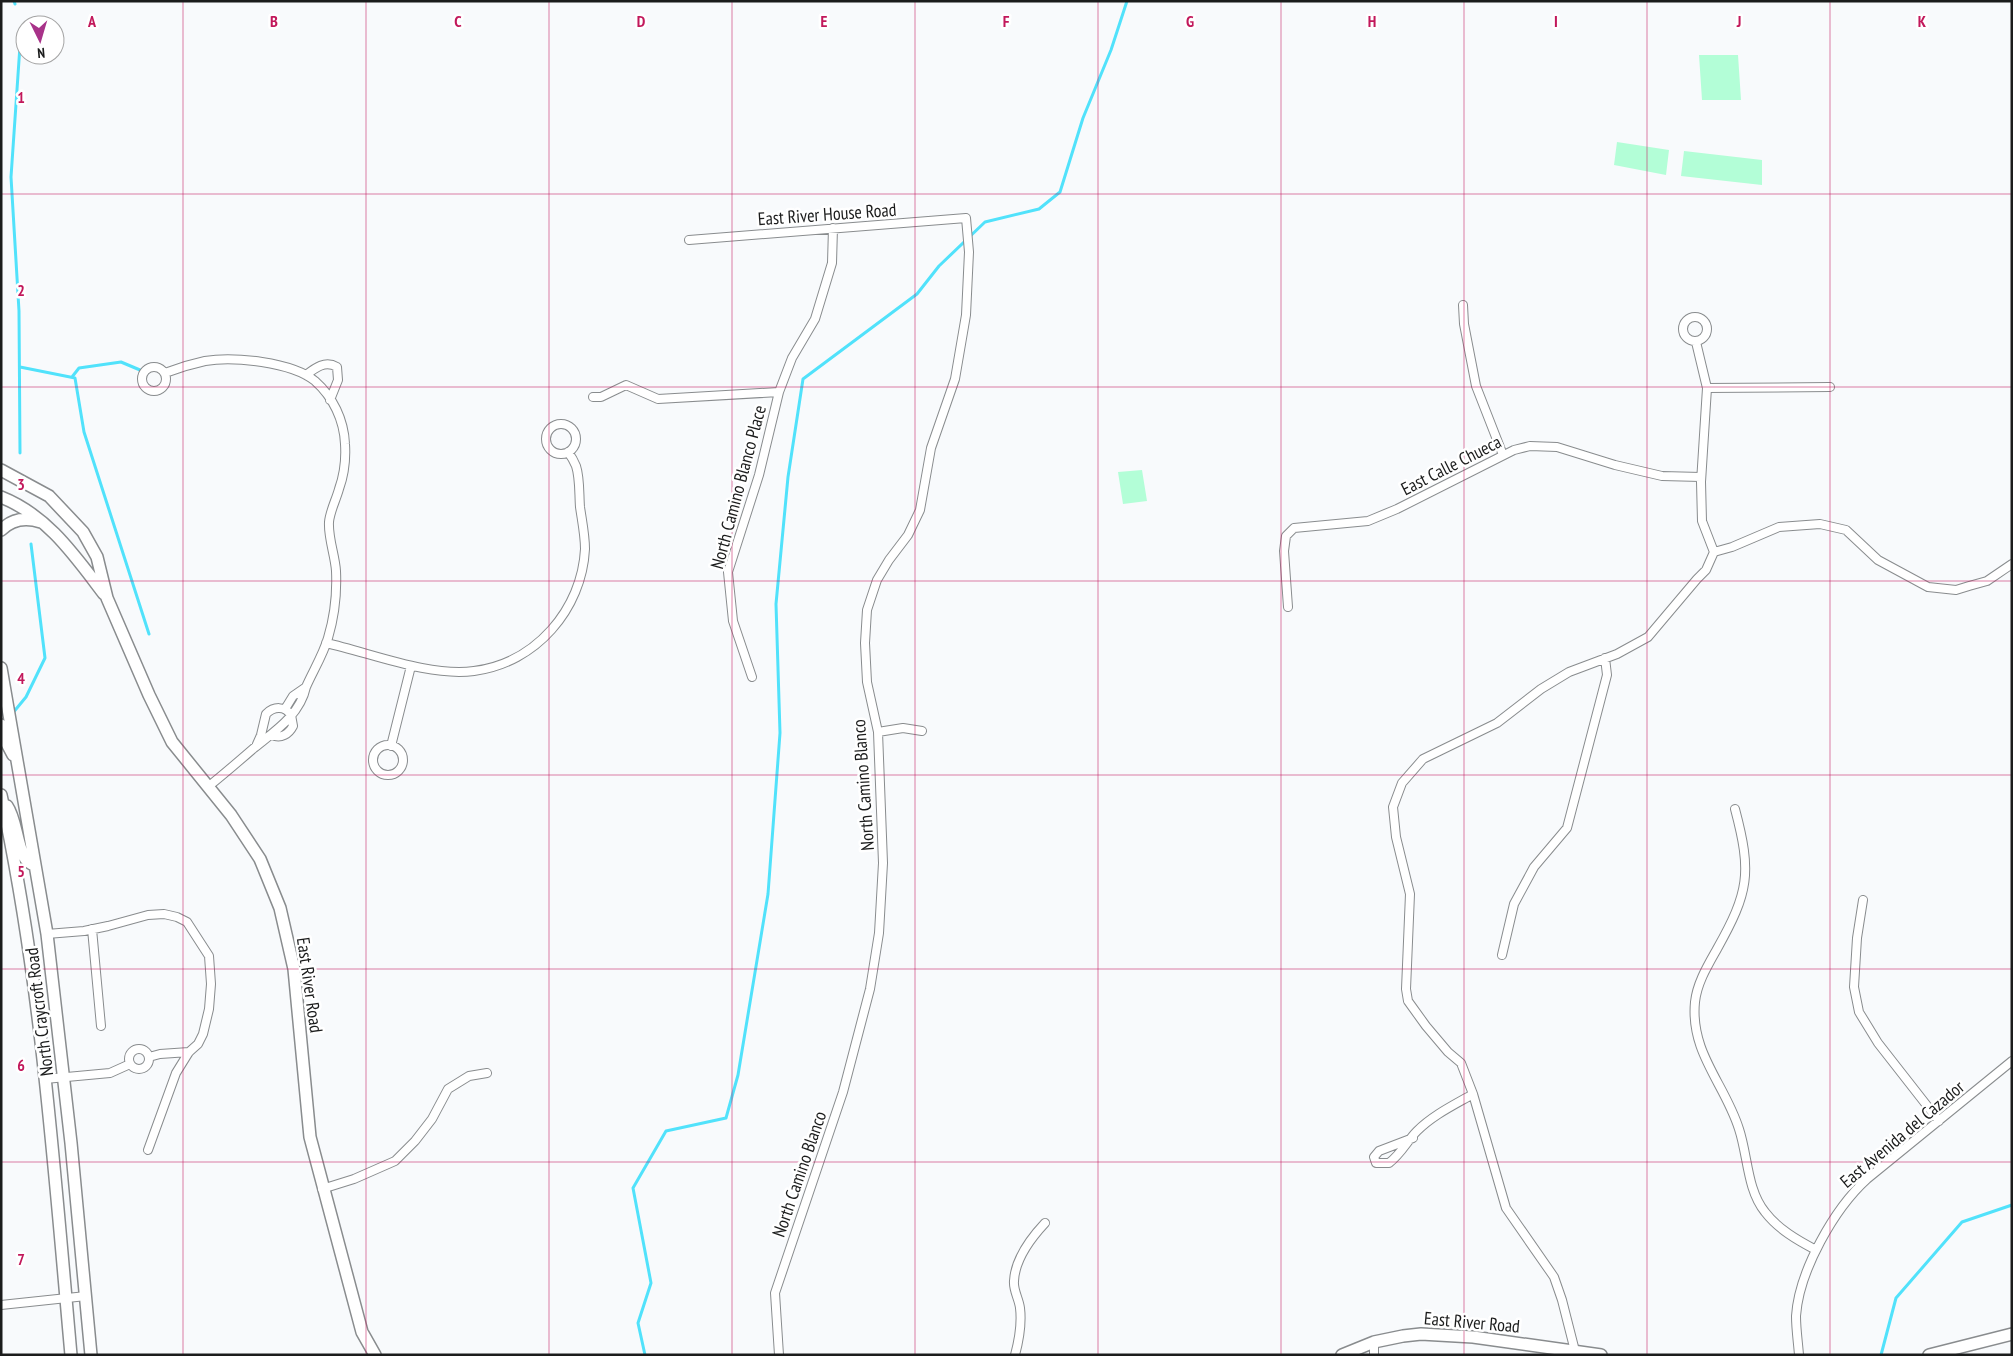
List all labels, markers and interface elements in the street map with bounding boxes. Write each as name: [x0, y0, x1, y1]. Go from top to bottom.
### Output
text: A: [87, 11, 97, 31]
text: B: [270, 11, 278, 31]
text: C: [454, 11, 462, 31]
text: D: [637, 11, 646, 31]
text: E: [821, 11, 828, 31]
text: F: [1003, 11, 1010, 31]
text: G: [1186, 11, 1194, 31]
text: H: [1368, 11, 1376, 31]
text: I: [1554, 11, 1558, 31]
text: J: [1736, 11, 1741, 31]
text: K: [1918, 11, 1927, 31]
north arrow: [15, 15, 65, 65]
text: N: [37, 44, 46, 62]
text: 1: [17, 87, 25, 107]
street label: East River House Road: [757, 198, 897, 230]
text: 2: [17, 280, 25, 300]
street label: North Camino Blanco Place: [705, 403, 771, 571]
street label: East Calle Chueca: [1397, 430, 1505, 500]
text: 3: [17, 474, 25, 494]
text: 4: [17, 668, 25, 688]
street label: North Camino Blanco: [847, 718, 879, 851]
text: 5: [17, 861, 25, 881]
street label: East River Road: [292, 936, 328, 1034]
street label: North Craycroft Road: [20, 946, 58, 1078]
text: 6: [17, 1055, 25, 1075]
street label: East Avenida del Cazador: [1835, 1075, 1969, 1193]
street label: North Camino Blanco: [767, 1108, 831, 1240]
text: 7: [17, 1249, 25, 1269]
street label: East River Road: [1423, 1306, 1521, 1338]

